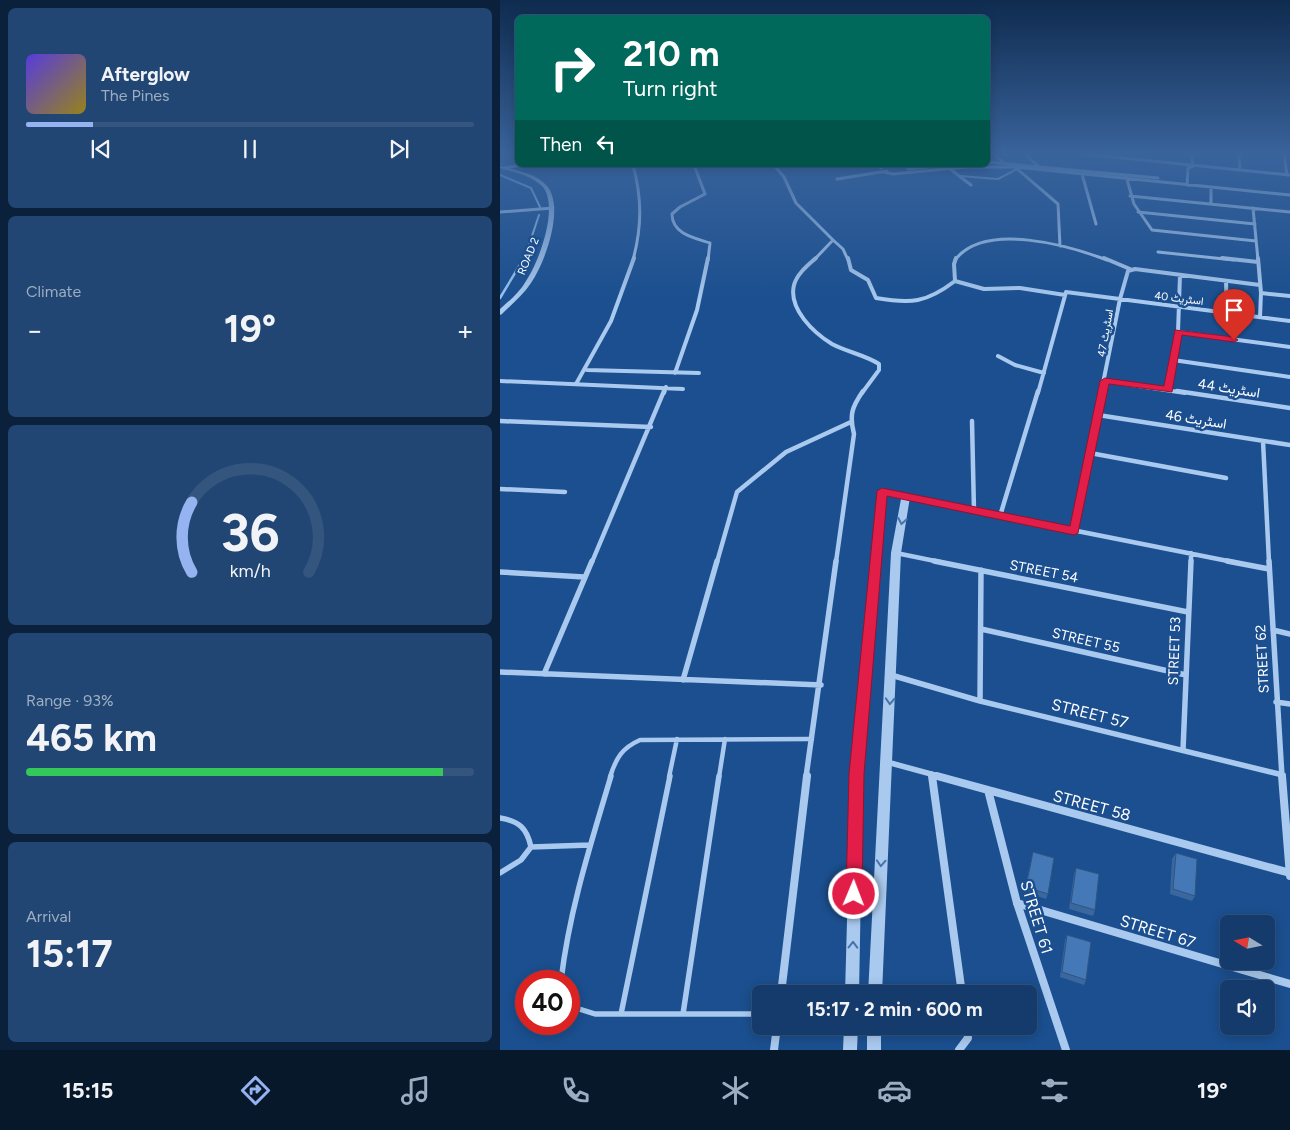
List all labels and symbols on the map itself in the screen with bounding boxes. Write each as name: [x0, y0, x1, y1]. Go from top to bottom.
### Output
street label: ROAD 2: [515, 236, 542, 277]
street label: اسٹریٹ 40: [1154, 289, 1204, 308]
pin: [1213, 289, 1255, 340]
street label: اسٹریٹ 47: [1095, 308, 1116, 358]
street label: اسٹریٹ 44: [1197, 375, 1261, 402]
street label: اسٹریٹ 46: [1164, 406, 1228, 433]
one-way arrow: [897, 517, 907, 526]
street label: STREET 54: [1008, 557, 1080, 587]
street label: STREET 53: [1165, 616, 1184, 686]
street label: STREET 55: [1050, 624, 1121, 657]
street label: STREET 62: [1252, 624, 1273, 694]
street label: STREET 57: [1050, 695, 1131, 732]
one-way arrow: [884, 697, 895, 705]
street label: STREET 58: [1051, 786, 1133, 825]
one-way arrow: [876, 859, 887, 867]
position arrow: [827, 867, 879, 919]
street label: STREET 61: [1016, 878, 1057, 956]
street label: STREET 67: [1118, 911, 1198, 952]
north arrow: [1220, 915, 1275, 970]
one-way arrow: [848, 941, 858, 948]
speed limit sign: 40: [515, 970, 580, 1035]

